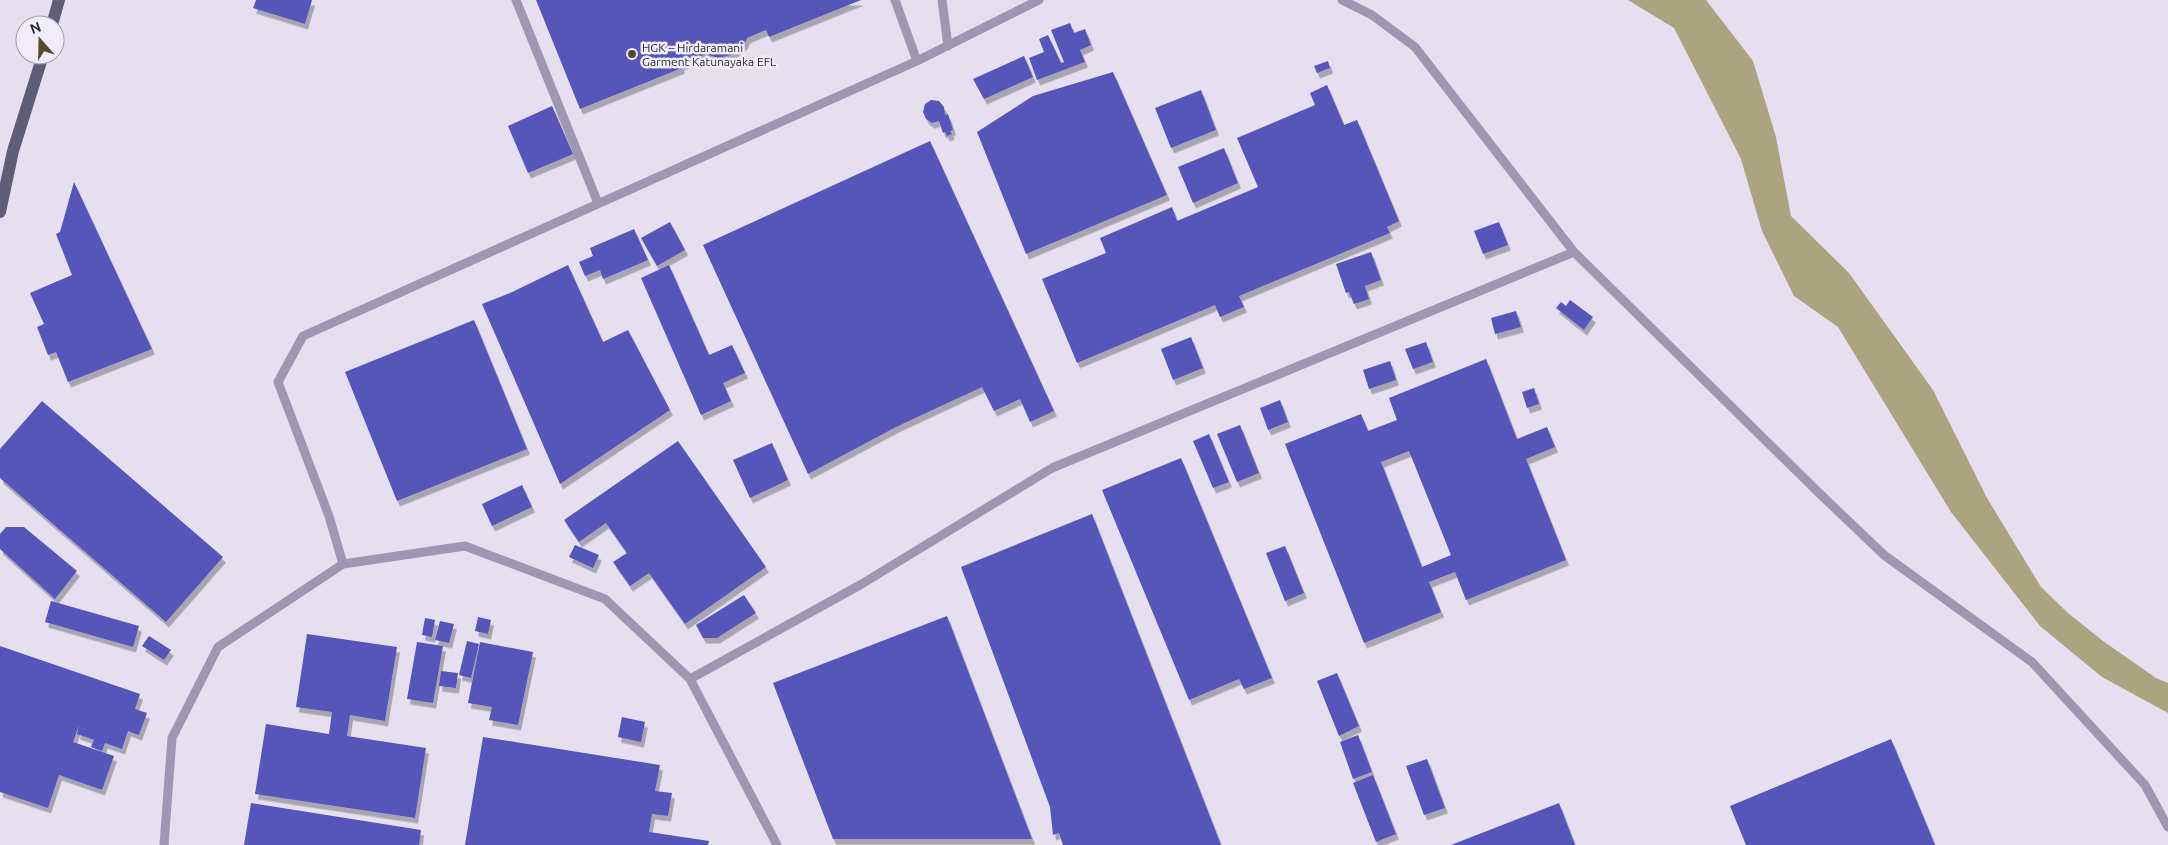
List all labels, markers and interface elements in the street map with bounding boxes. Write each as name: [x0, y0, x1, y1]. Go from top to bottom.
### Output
north arrow: [15, 15, 65, 65]
text: N: [28, 18, 43, 37]
place label: HGK – Hirdaramani Garment Katunayaka EFL: [642, 41, 776, 68]
marker: HGK – Hirdaramani Garment Katunayaka EFL: [626, 48, 638, 60]

